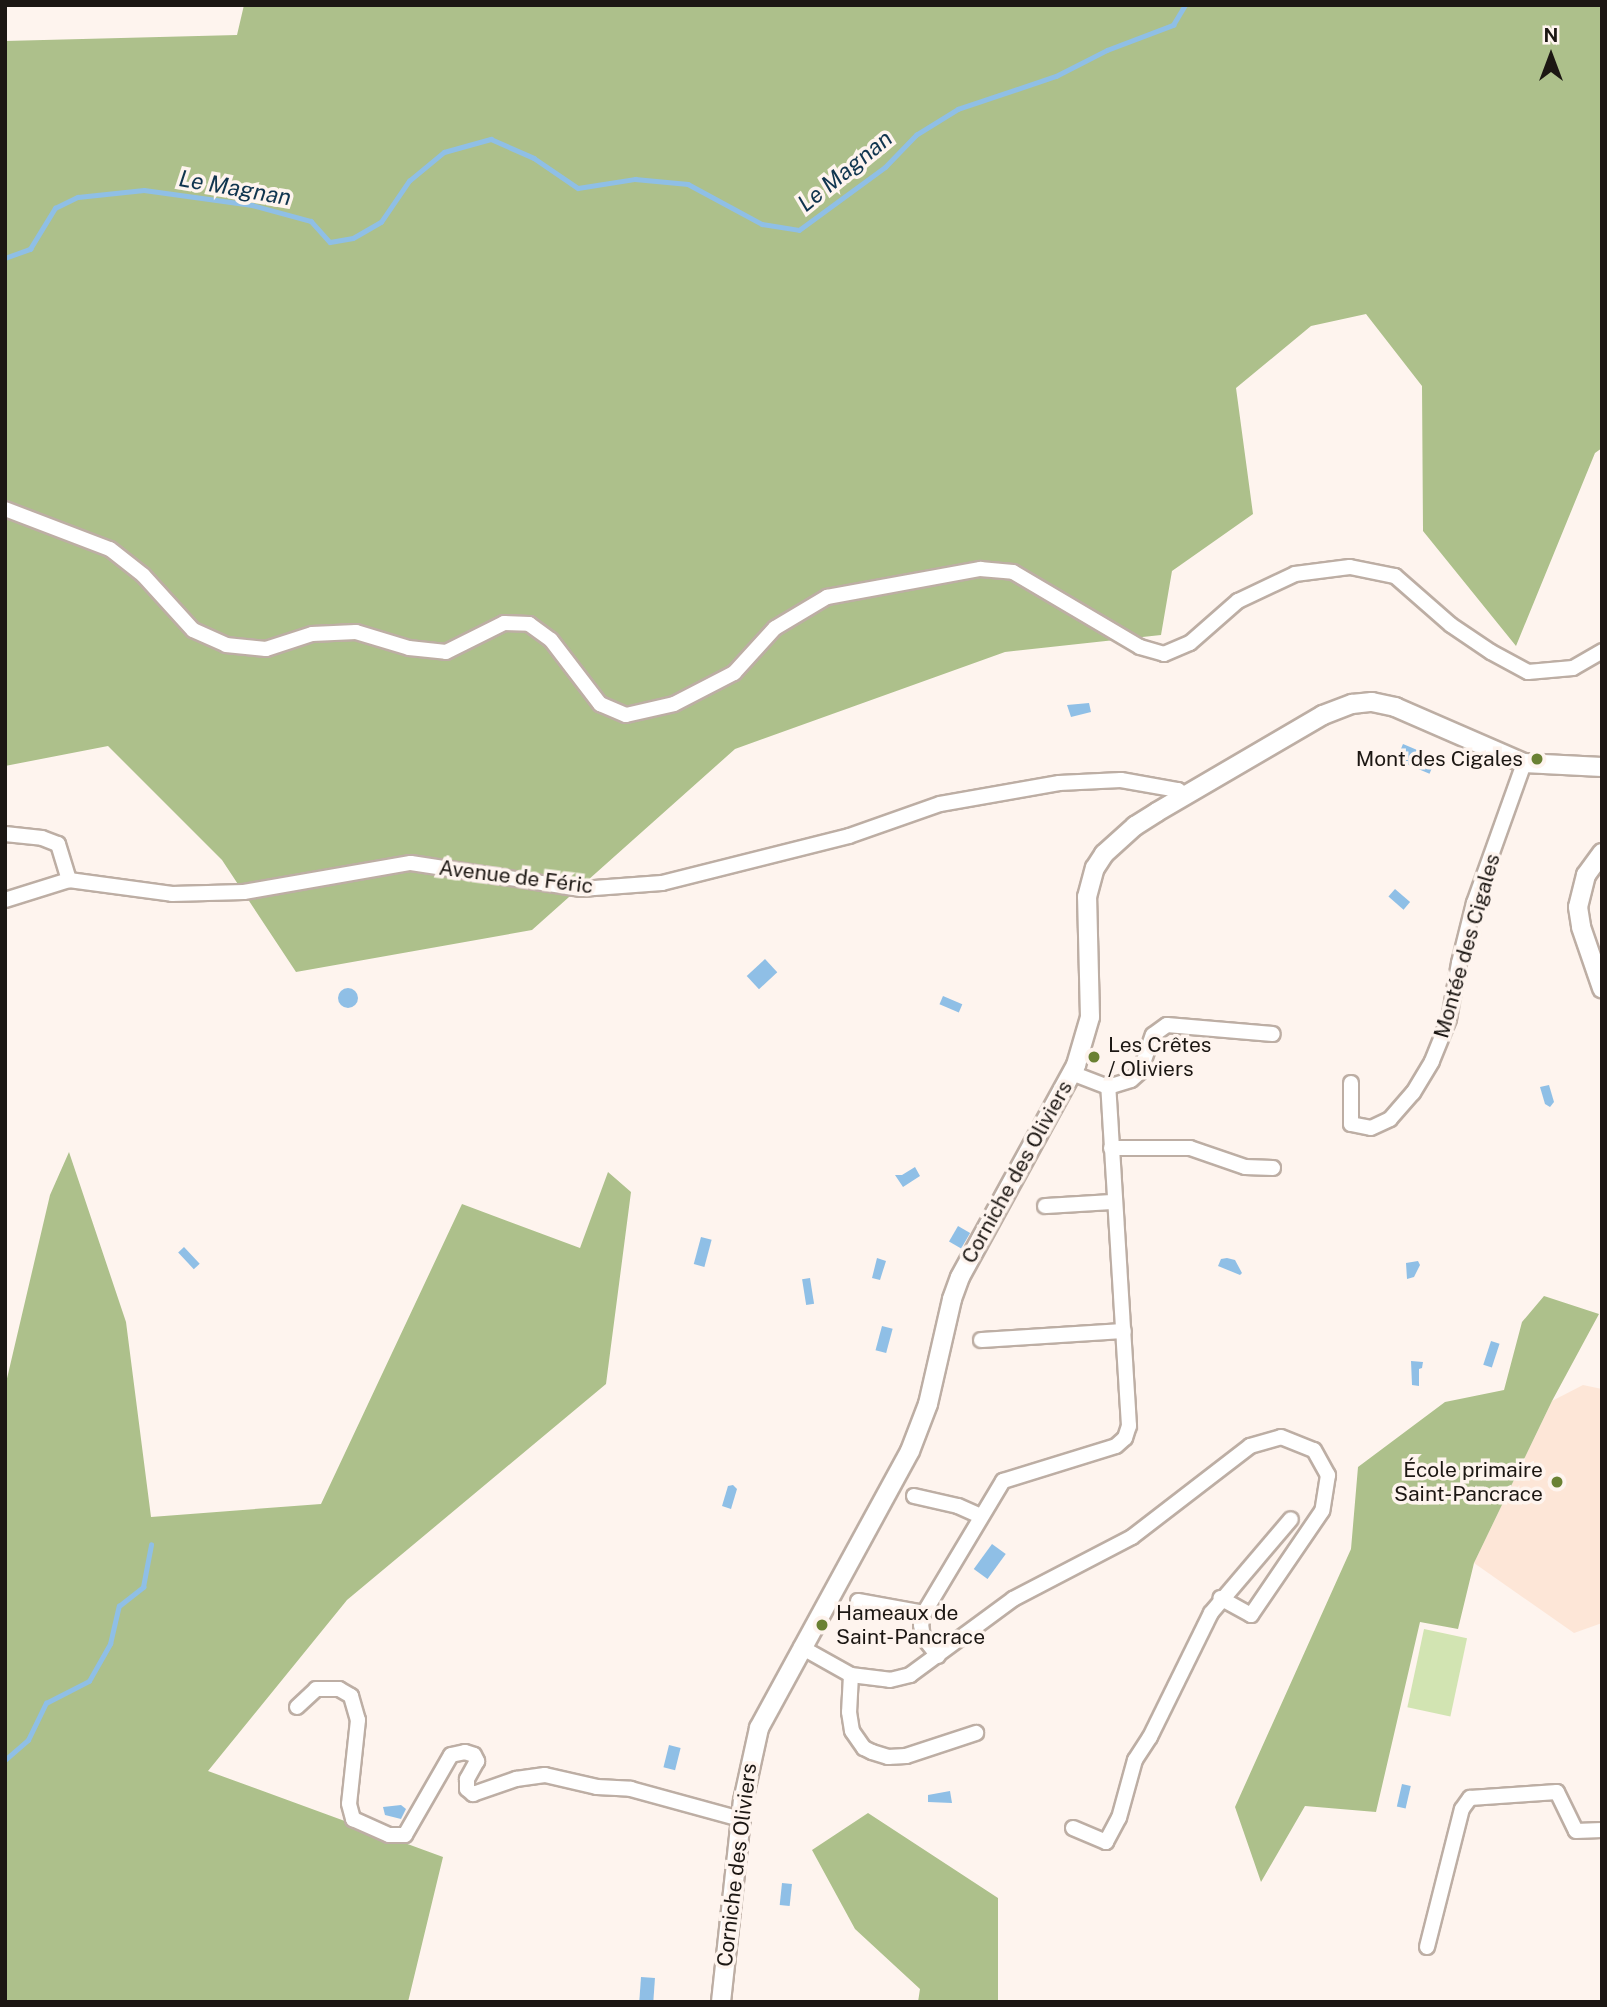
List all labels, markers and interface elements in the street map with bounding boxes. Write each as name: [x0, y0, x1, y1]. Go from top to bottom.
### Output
north arrow: [1516, 21, 1586, 91]
text: N: [1544, 24, 1558, 46]
water label: Le Magnan: [792, 124, 898, 218]
water label: Le Magnan: [177, 165, 293, 211]
place label: Mont des Cigales: [1355, 746, 1523, 772]
marker: Mont des Cigales: [1529, 751, 1545, 767]
street label: Montée des Cigales: [1429, 851, 1505, 1041]
street label: Avenue de Féric: [437, 855, 595, 899]
place label: Les Crêtes / Oliviers: [1108, 1032, 1212, 1082]
marker: Les Crêtes / Oliviers: [1086, 1049, 1102, 1065]
street label: Corniche des Oliviers: [956, 1076, 1078, 1268]
place label: École primaire Saint-Pancrace: [1394, 1457, 1543, 1507]
marker: École primaire Saint-Pancrace: [1549, 1474, 1565, 1490]
place label: Hameaux de Saint-Pancrace: [836, 1600, 985, 1650]
marker: Hameaux de Saint-Pancrace: [814, 1617, 830, 1633]
street label: Corniche des Oliviers: [712, 1761, 762, 1969]

